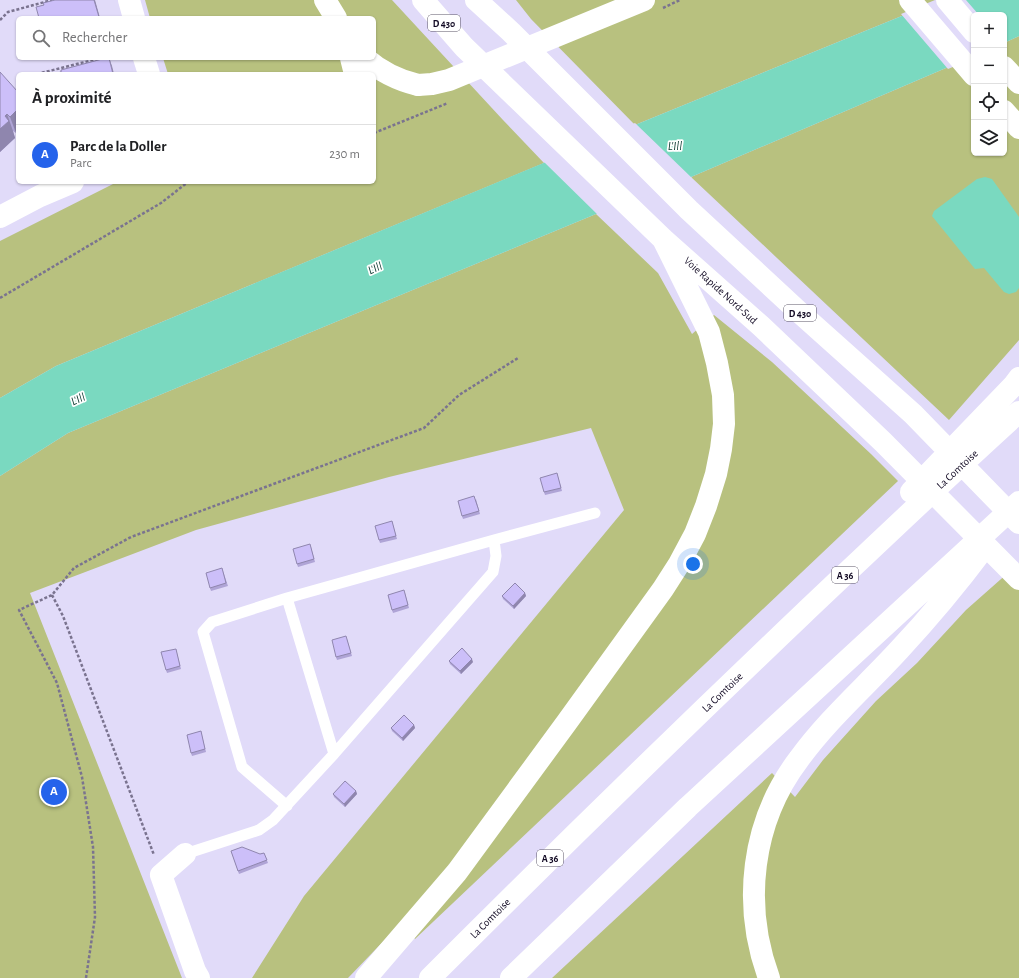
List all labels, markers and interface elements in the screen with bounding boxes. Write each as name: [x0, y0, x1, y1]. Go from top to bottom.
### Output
map controls: [971, 12, 1007, 156]
button: +: [971, 12, 1007, 48]
road number: D 430: [428, 15, 460, 31]
search box: [16, 16, 376, 60]
icon: search: [30, 27, 52, 49]
text: Rechercher: [62, 30, 127, 45]
button: −: [971, 48, 1007, 84]
button: locate: [971, 84, 1007, 120]
text: À proximité: [32, 89, 112, 106]
button: layers: [971, 120, 1007, 156]
text: Parc de la Doller: [70, 139, 166, 154]
water label: L'Ill: [668, 140, 682, 152]
text: A: [41, 148, 49, 161]
text: 230 m: [329, 148, 360, 161]
text: Parc: [70, 157, 92, 170]
street label: Voie Rapide Nord-Sud: [682, 255, 760, 326]
water label: L'Ill: [366, 260, 384, 276]
road number: D 430: [784, 305, 816, 321]
water label: L'Ill: [69, 391, 87, 407]
street label: La Comtoise: [935, 448, 980, 491]
your location: [683, 554, 703, 574]
road number: A 36: [832, 567, 858, 583]
street label: La Comtoise: [700, 670, 745, 714]
pin: A: [41, 777, 67, 807]
road number: A 36: [537, 850, 563, 866]
street label: La Comtoise: [468, 896, 512, 940]

